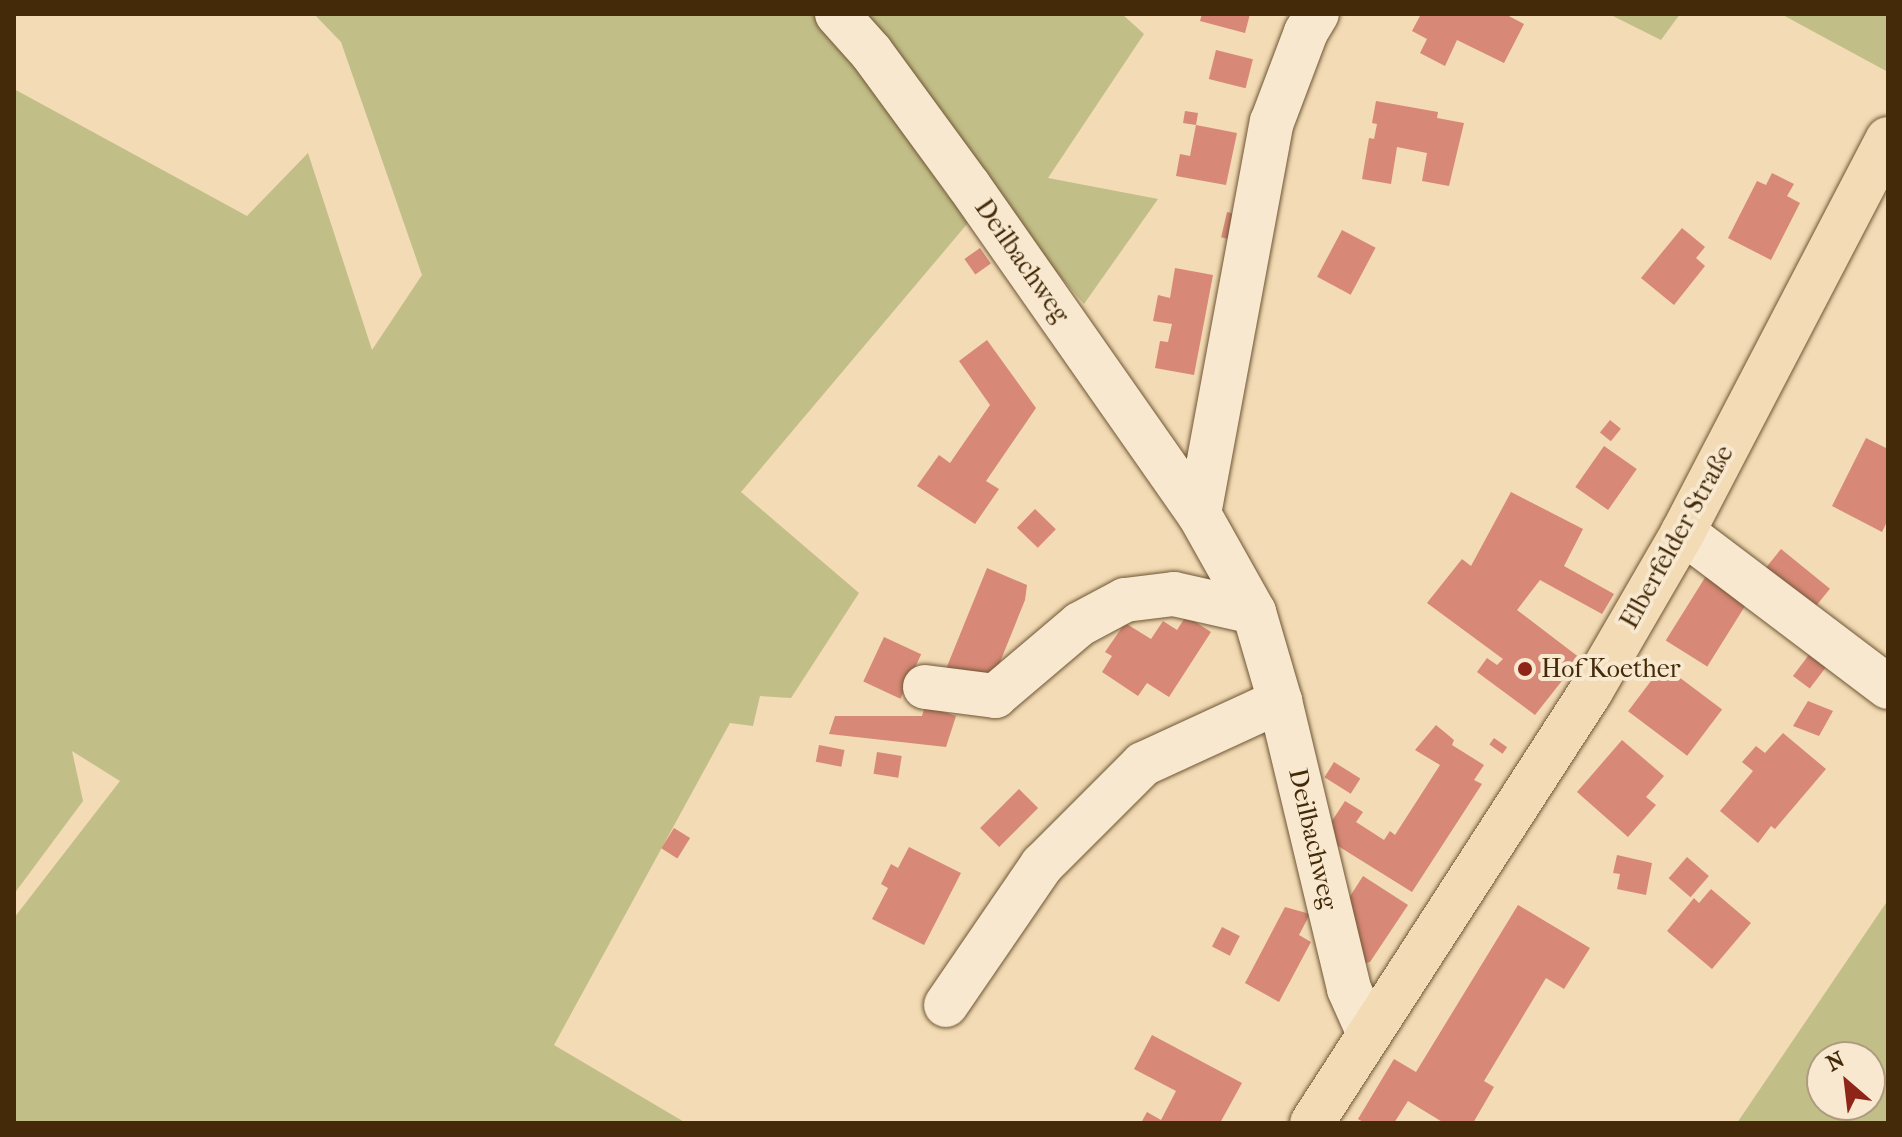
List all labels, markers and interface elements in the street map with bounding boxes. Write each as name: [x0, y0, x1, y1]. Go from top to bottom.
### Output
street label: Deilbachweg: [968, 193, 1076, 329]
street label: Elberfelder Straße: [1614, 440, 1740, 634]
place label: Hof Koether: [1541, 653, 1681, 685]
marker: Hof Koether: [1516, 660, 1534, 678]
street label: Deilbachweg: [1282, 765, 1344, 913]
north arrow: [1806, 1041, 1886, 1121]
text: N: [1822, 1046, 1849, 1077]

